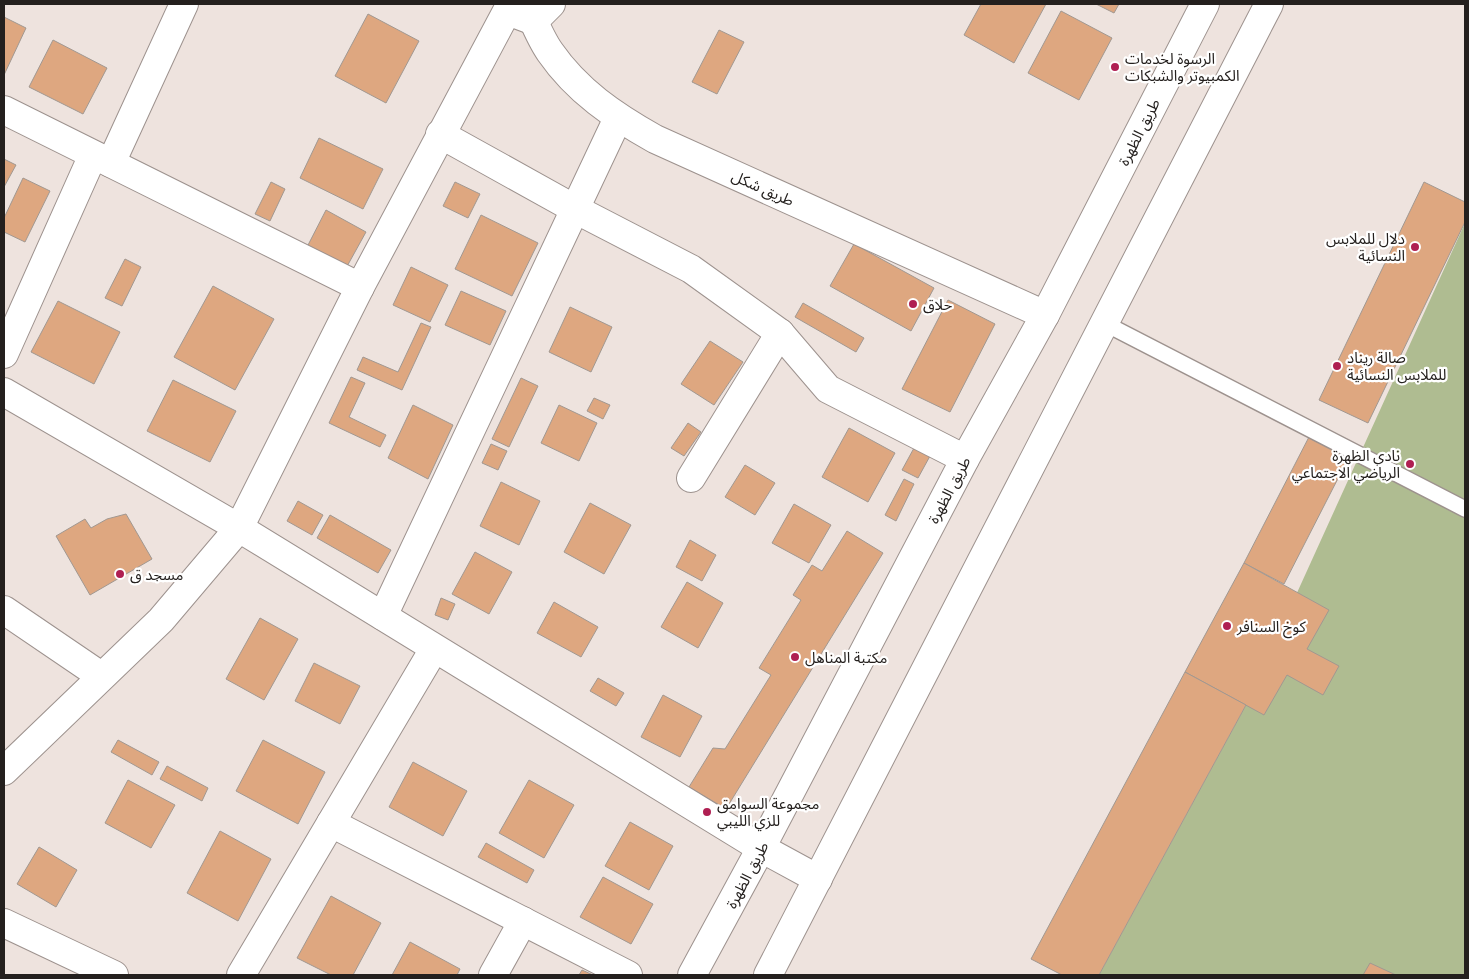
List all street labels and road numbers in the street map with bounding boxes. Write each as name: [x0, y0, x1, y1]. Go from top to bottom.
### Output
street label: طريق الظهرة: [1114, 95, 1165, 169]
street label: طريق شكل: [729, 166, 797, 211]
street label: طريق الظهرة: [923, 453, 975, 527]
street label: طريق الظهرة: [721, 838, 773, 912]

